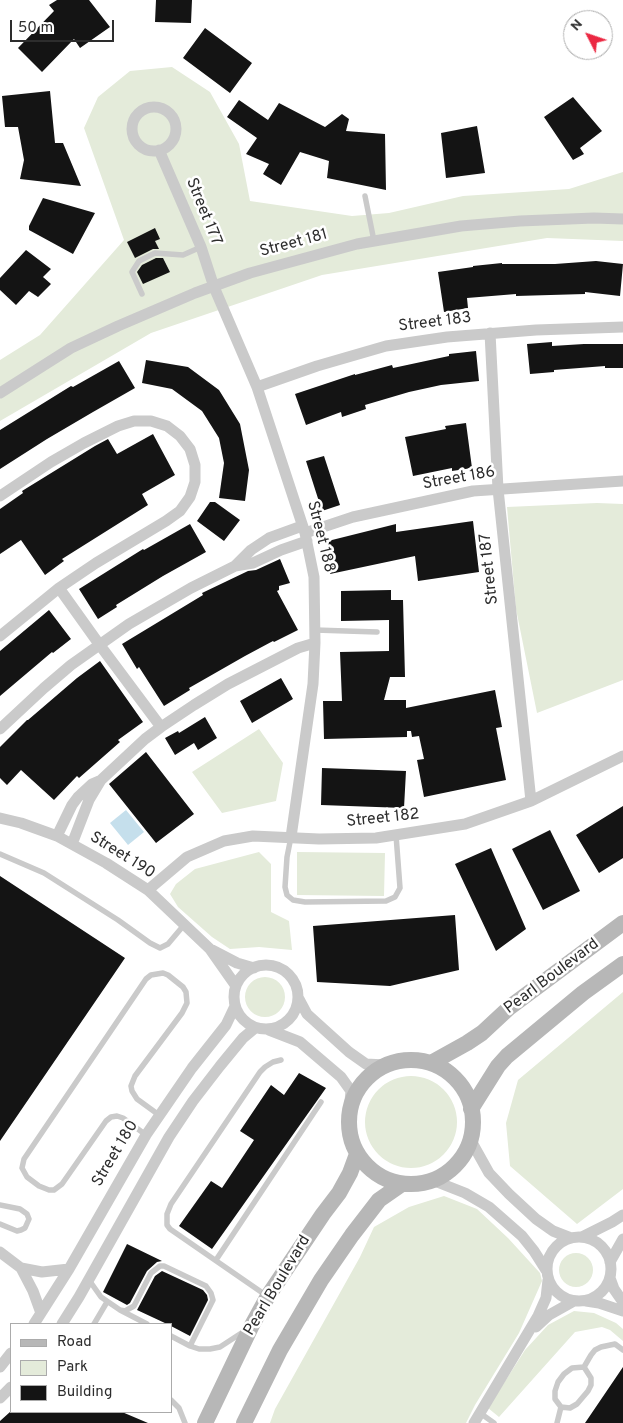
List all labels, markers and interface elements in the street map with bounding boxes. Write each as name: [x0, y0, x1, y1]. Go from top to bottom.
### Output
scale bar: [12, 10, 116, 42]
north arrow: [563, 10, 613, 60]
text: N: [567, 16, 587, 35]
text: 50 m: [18, 19, 53, 38]
street label: Street 177: [181, 175, 225, 249]
street label: Street 181: [258, 226, 330, 262]
street label: Street 183: [398, 309, 472, 337]
street label: Street 186: [421, 463, 497, 495]
street label: Street 188: [302, 499, 338, 575]
street label: Street 187: [477, 532, 503, 606]
street label: Street 182: [346, 806, 420, 832]
street label: Street 190: [86, 828, 158, 884]
street label: Pearl Boulevard: [501, 935, 603, 1019]
street label: Street 180: [89, 1117, 143, 1191]
street label: Pearl Boulevard: [240, 1232, 316, 1340]
legend: [10, 1323, 172, 1413]
text: Road: [57, 1333, 92, 1352]
text: Park: [57, 1358, 88, 1377]
text: Building: [57, 1383, 112, 1402]

